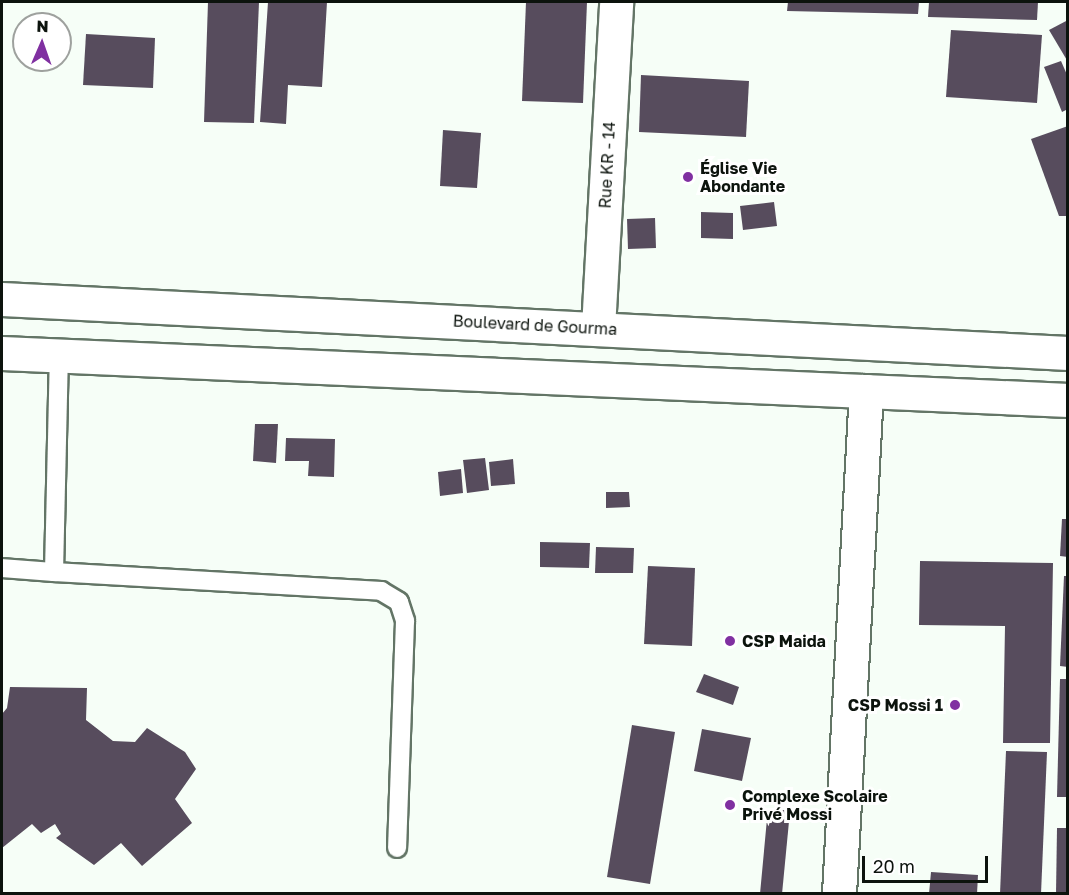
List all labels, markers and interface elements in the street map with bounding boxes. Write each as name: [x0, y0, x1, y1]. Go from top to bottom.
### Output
north arrow: [12, 12, 72, 72]
text: N: [36, 16, 49, 36]
street label: Rue KR - 14: [595, 121, 619, 209]
place label: Église Vie Abondante: [700, 158, 785, 196]
marker: Église Vie Abondante: [681, 170, 695, 184]
street label: Boulevard de Gourma: [452, 311, 618, 339]
place label: CSP Maida: [742, 631, 826, 651]
marker: CSP Maida: [723, 634, 737, 648]
place label: CSP Mossi 1: [848, 695, 943, 715]
marker: CSP Mossi 1: [948, 698, 962, 712]
place label: Complexe Scolaire Privé Mossi: [742, 786, 888, 824]
marker: Complexe Scolaire Privé Mossi: [723, 798, 737, 812]
scale bar: [865, 844, 991, 882]
text: 20 m: [873, 855, 915, 877]

